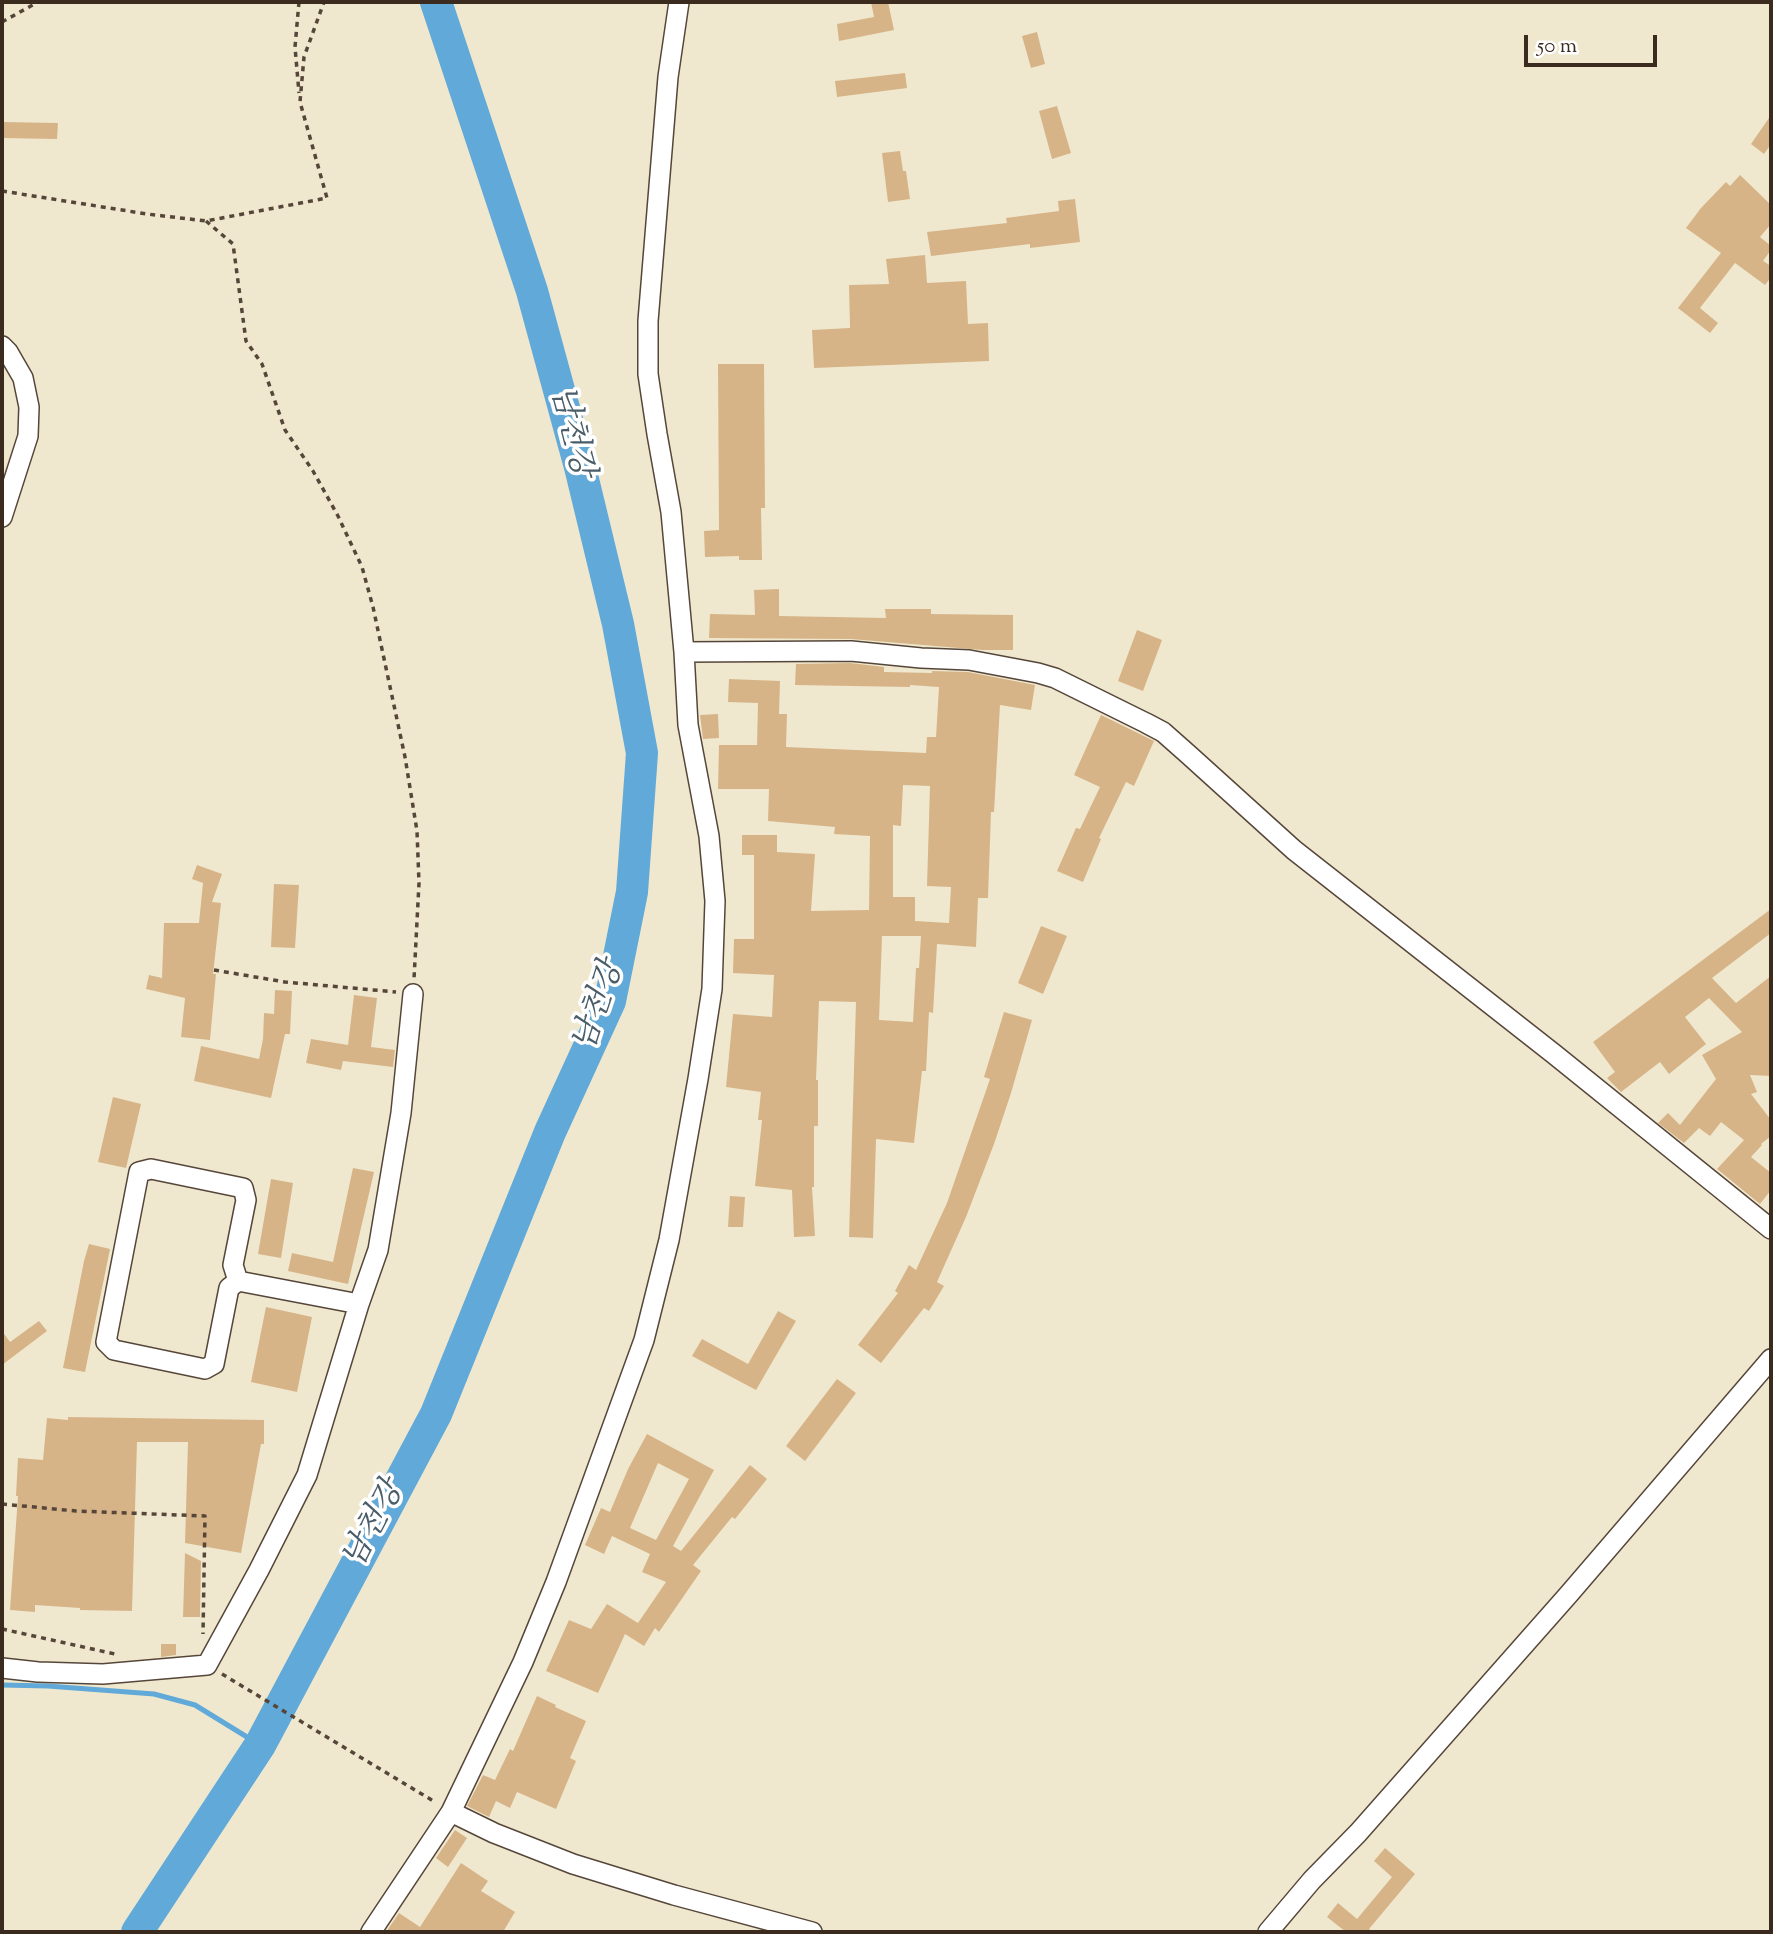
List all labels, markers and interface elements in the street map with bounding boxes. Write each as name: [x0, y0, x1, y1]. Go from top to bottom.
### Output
scale bar: [1528, 21, 1661, 65]
text: 50 m: [1537, 32, 1577, 62]
water label: 남천강: [539, 382, 599, 482]
water label: 남천강: [568, 957, 634, 1057]
water label: 남천강: [337, 1476, 415, 1576]

